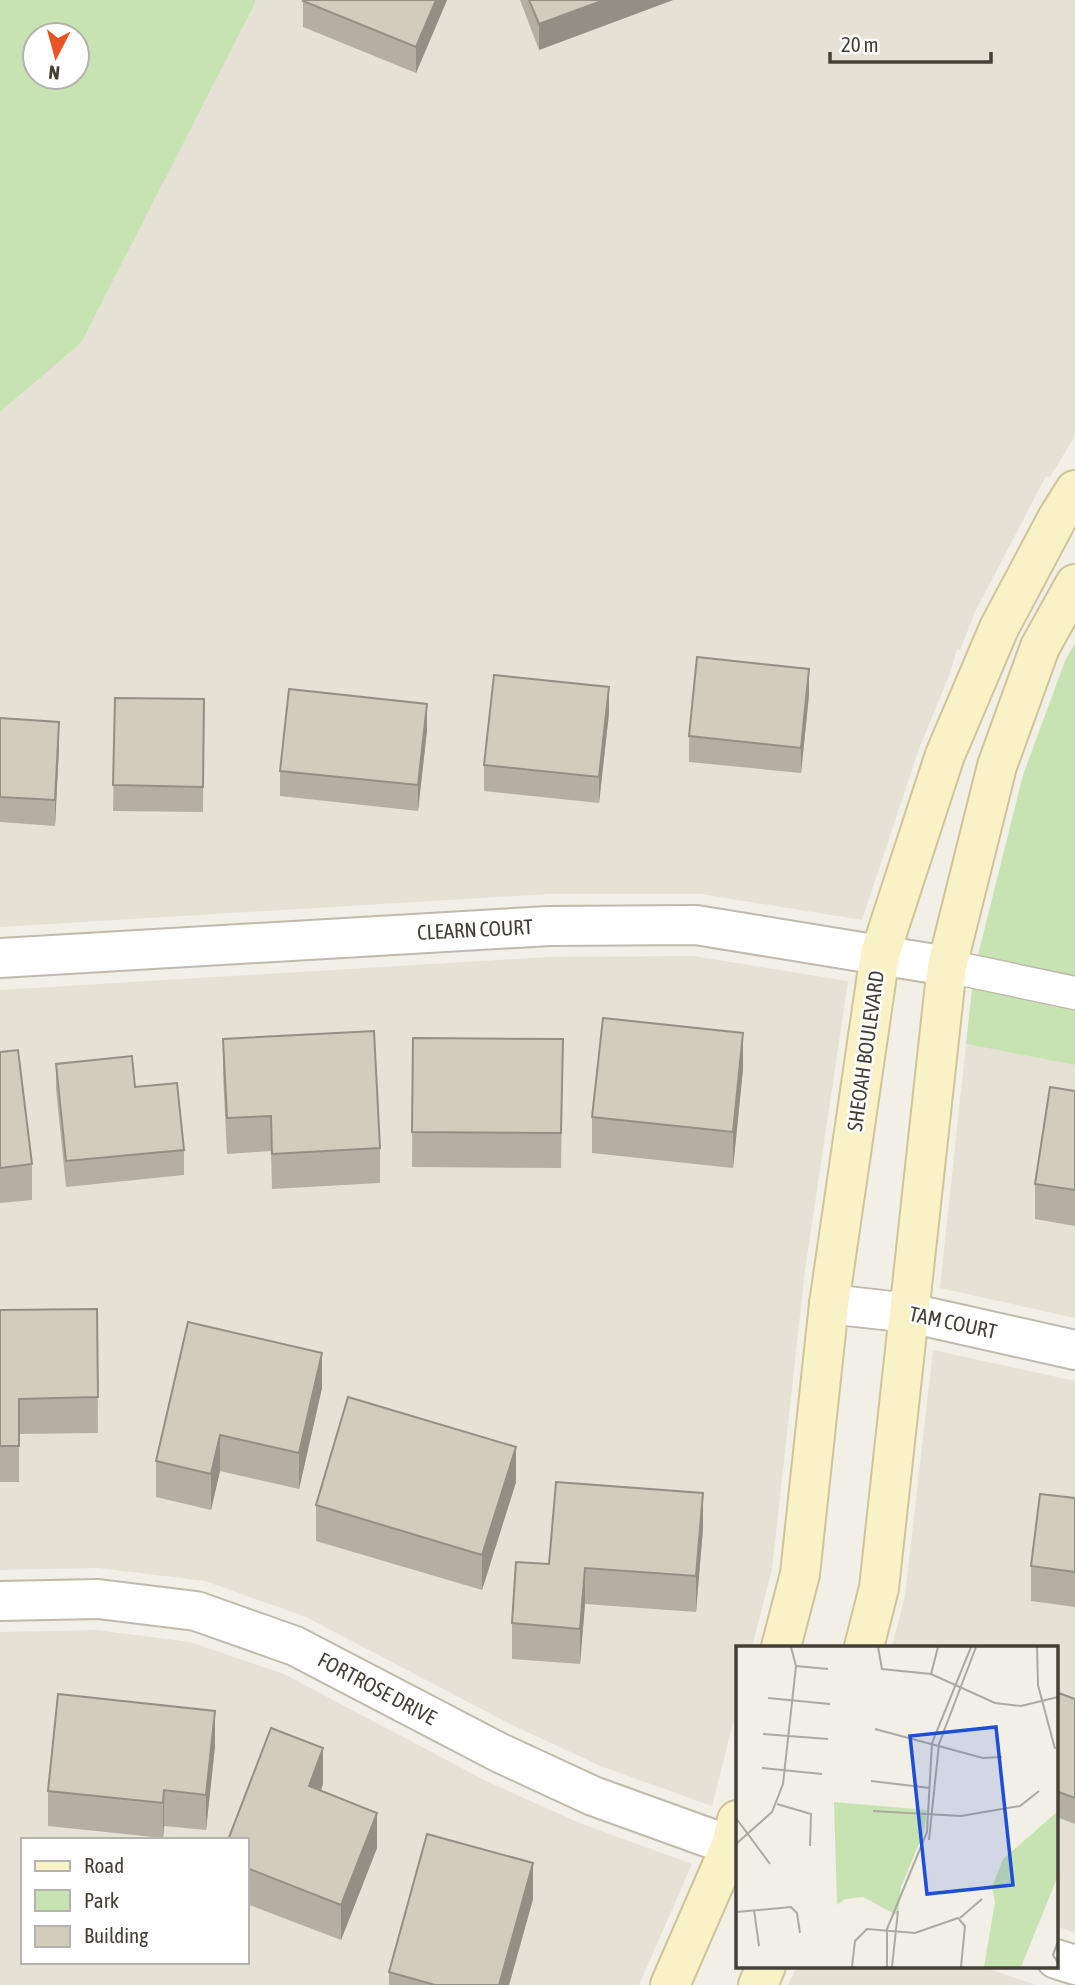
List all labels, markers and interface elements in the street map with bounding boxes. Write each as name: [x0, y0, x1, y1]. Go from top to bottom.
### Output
north arrow: [21, 21, 91, 91]
scale bar: [830, 21, 991, 65]
text: 20 m: [841, 32, 879, 56]
text: N: [47, 61, 61, 84]
street label: CLEARN COURT: [416, 914, 533, 944]
street label: SHEOAH BOULEVARD: [842, 969, 888, 1133]
street label: TAM COURT: [907, 1301, 999, 1343]
inset map: [736, 1646, 1058, 1968]
street label: FORTROSE DRIVE: [314, 1647, 441, 1729]
legend: [21, 1838, 248, 1964]
text: Road: [84, 1853, 124, 1877]
text: Park: [84, 1888, 119, 1912]
text: Building: [84, 1923, 148, 1947]

